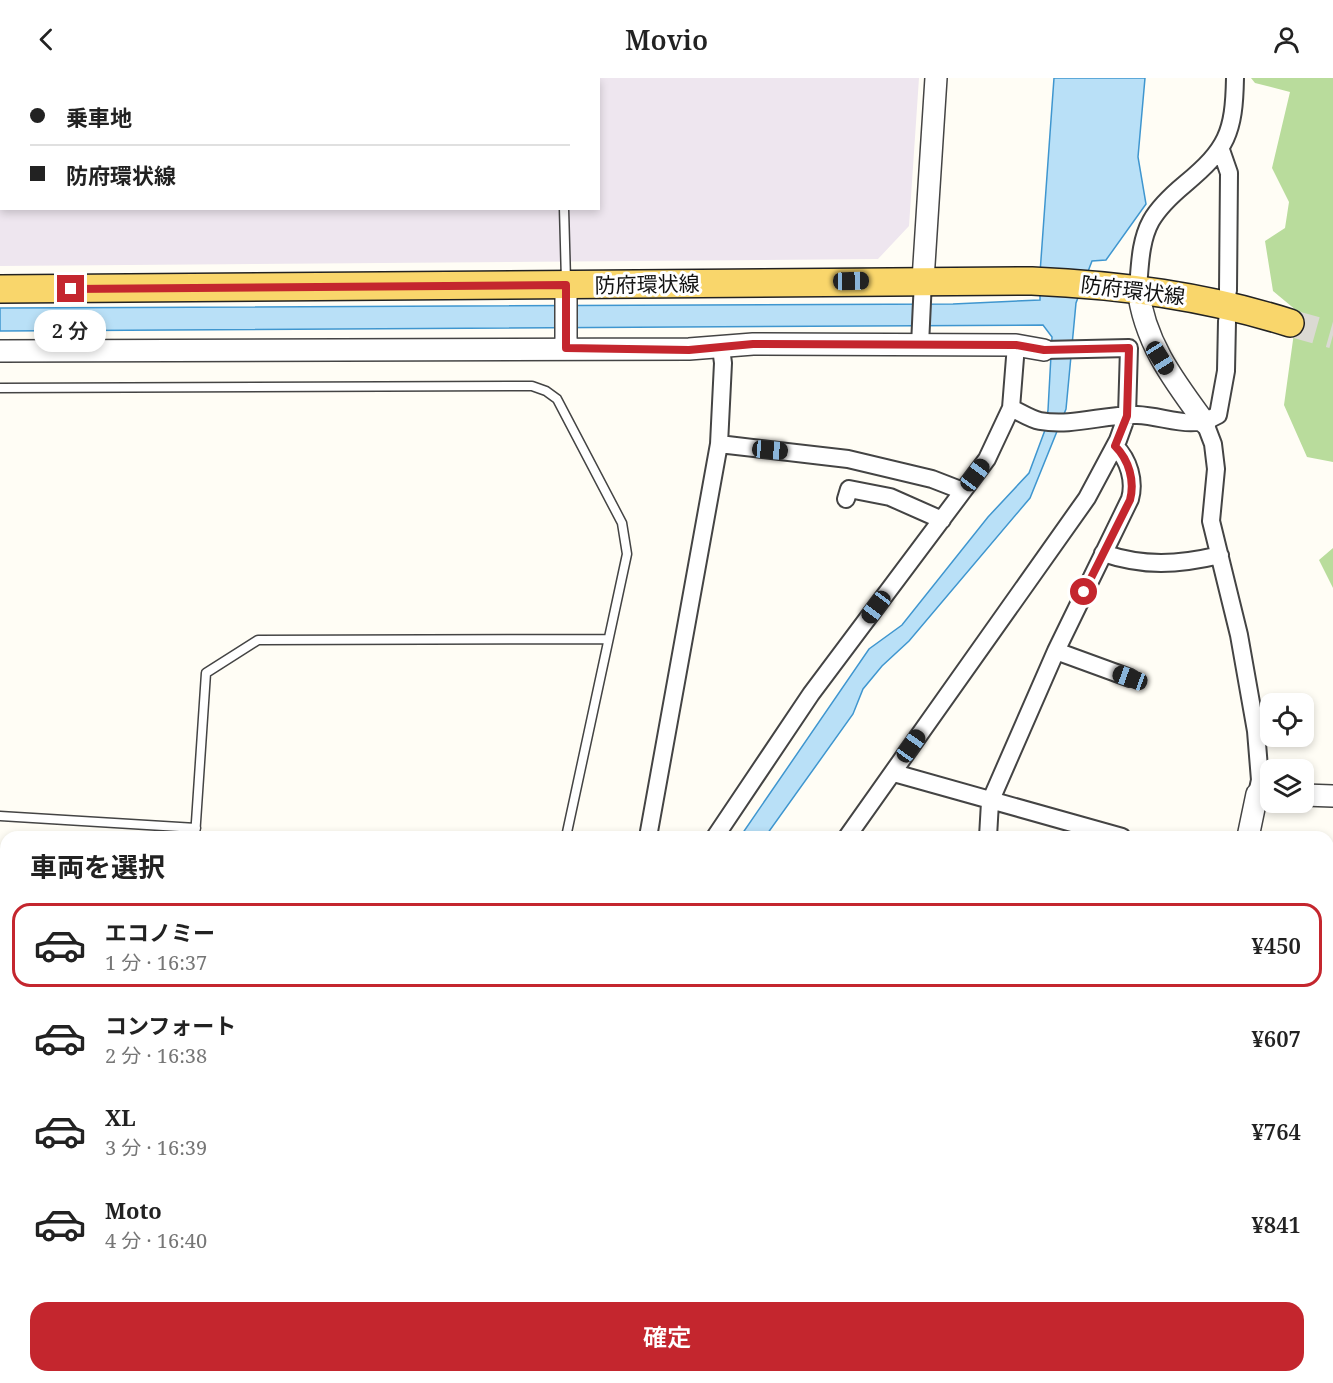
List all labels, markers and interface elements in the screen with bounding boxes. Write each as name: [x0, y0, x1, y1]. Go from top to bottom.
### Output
text: Movio: [625, 21, 708, 58]
icon: back: [30, 23, 63, 56]
icon: person: [1270, 23, 1303, 56]
text: 乗車地: [66, 102, 132, 132]
text: 防府環状線: [66, 160, 176, 190]
street label: 防府環状線: [594, 269, 700, 299]
street label: 防府環状線: [1079, 270, 1187, 310]
car: [833, 272, 869, 290]
route end: [57, 275, 84, 302]
callout: 2 分: [35, 310, 107, 352]
text: 2 分: [52, 317, 88, 344]
car: [1143, 338, 1177, 378]
car: [751, 439, 789, 461]
car: [957, 455, 993, 495]
route start: [1070, 578, 1097, 605]
car: [858, 587, 894, 627]
car: [1110, 663, 1150, 693]
map controls: [1260, 693, 1314, 813]
button: locate: [1260, 693, 1314, 747]
car: [893, 726, 929, 766]
button: layers: [1260, 759, 1314, 813]
text: 車両を選択: [30, 848, 165, 885]
text: エコノミー: [105, 917, 215, 947]
icon: car: [33, 918, 87, 972]
text: ¥450: [1251, 930, 1301, 960]
text: 1 分 · 16:37: [105, 949, 207, 976]
text: コンフォート: [105, 1010, 236, 1040]
icon: car: [33, 1011, 87, 1065]
text: ¥607: [1251, 1023, 1301, 1053]
text: 2 分 · 16:38: [105, 1042, 207, 1069]
text: XL: [105, 1102, 136, 1132]
icon: car: [33, 1104, 87, 1158]
text: ¥764: [1251, 1116, 1301, 1146]
text: 3 分 · 16:39: [105, 1134, 207, 1161]
text: Moto: [105, 1195, 162, 1225]
icon: car: [33, 1197, 87, 1251]
text: ¥841: [1251, 1209, 1301, 1239]
text: 4 分 · 16:40: [105, 1227, 207, 1254]
button: 確定: [30, 1302, 1304, 1371]

